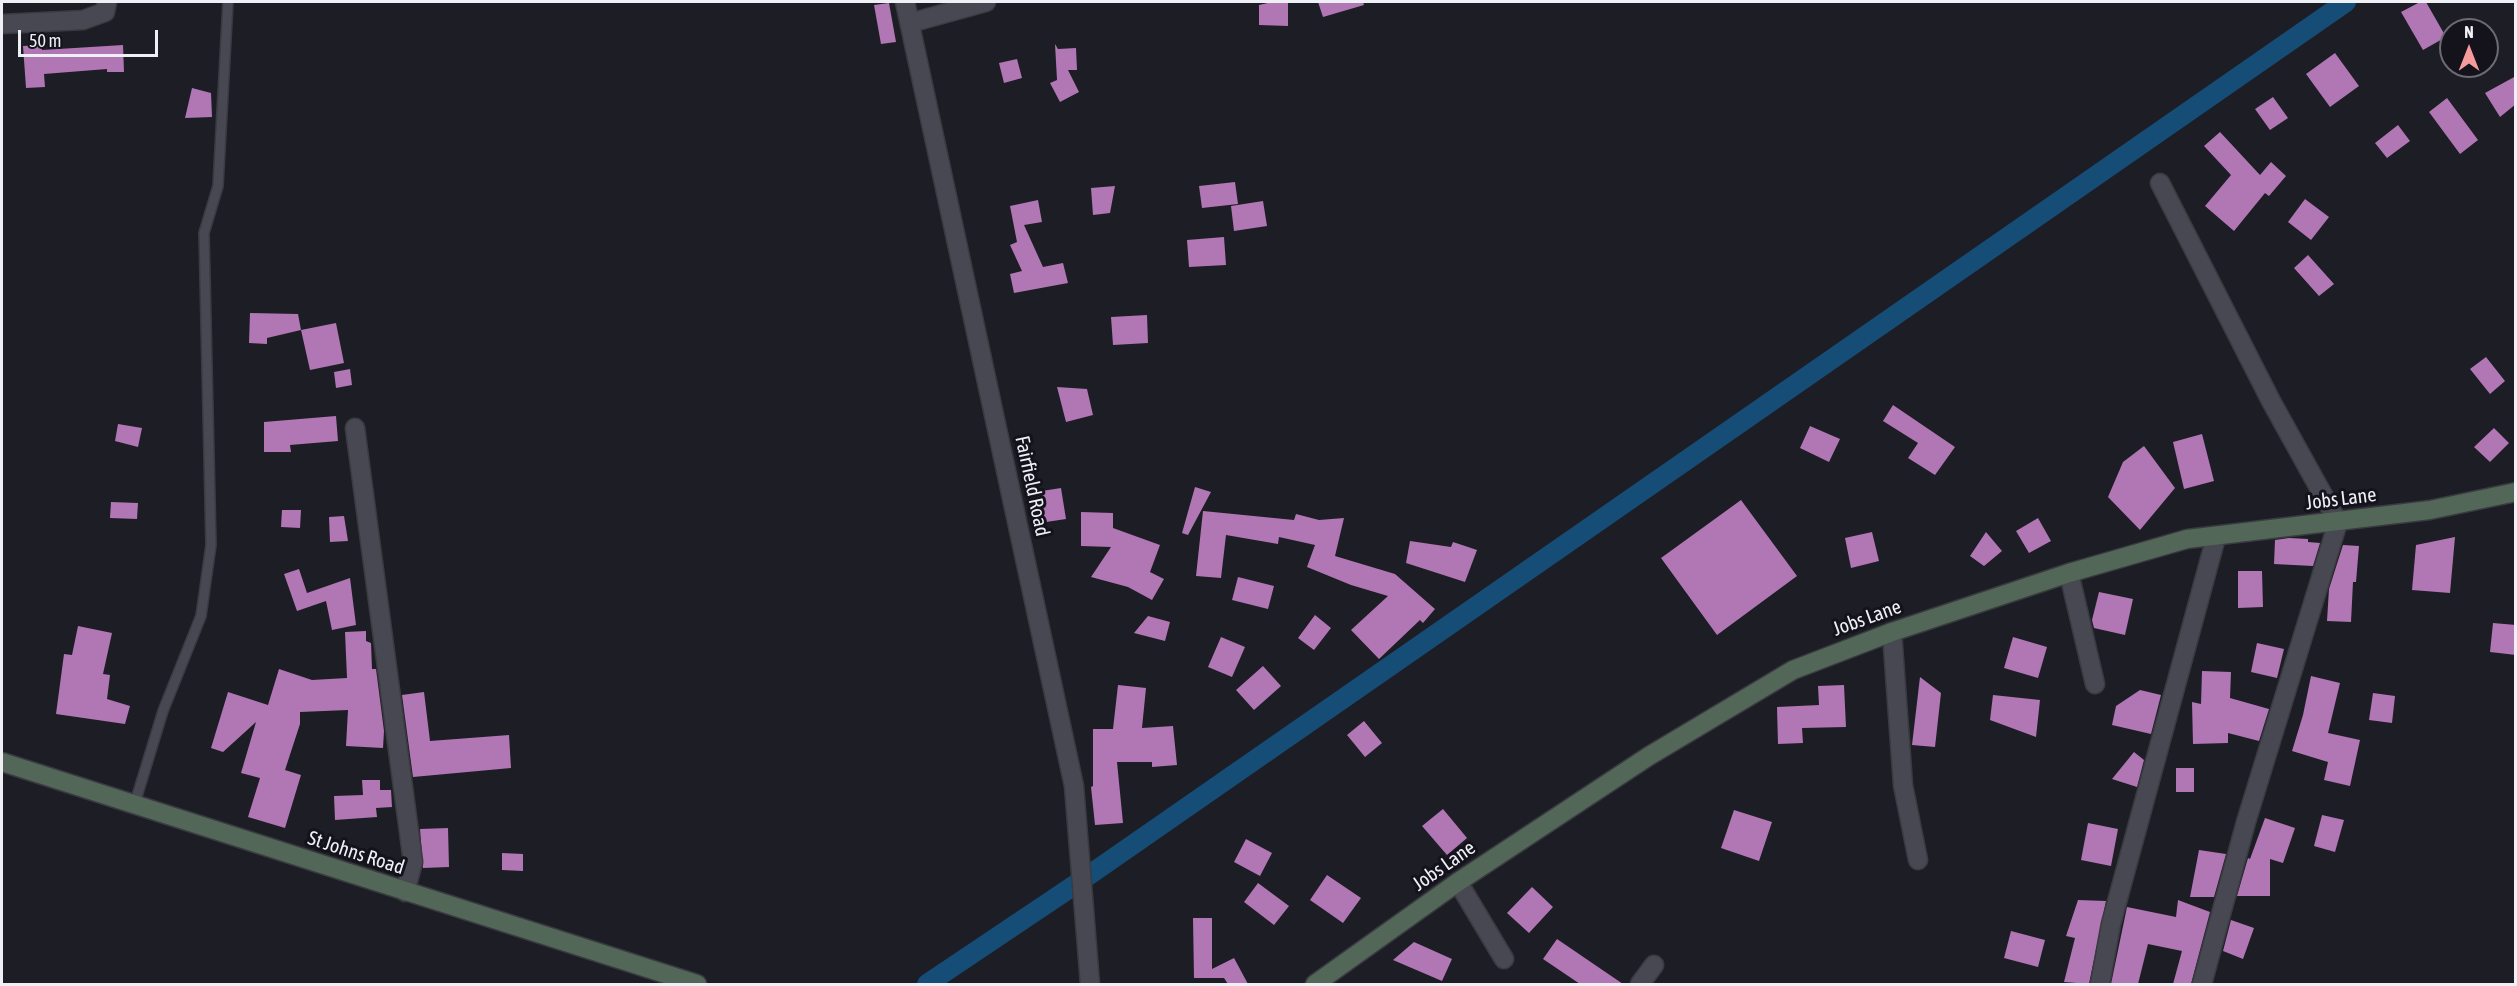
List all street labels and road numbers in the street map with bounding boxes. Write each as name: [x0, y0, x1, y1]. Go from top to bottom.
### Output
street label: Fairfield Road: [1010, 434, 1054, 538]
street label: Jobs Lane: [2304, 483, 2378, 515]
street label: Jobs Lane: [1830, 595, 1904, 641]
street label: St Johns Road: [305, 826, 407, 880]
street label: Jobs Lane: [1408, 836, 1480, 896]

